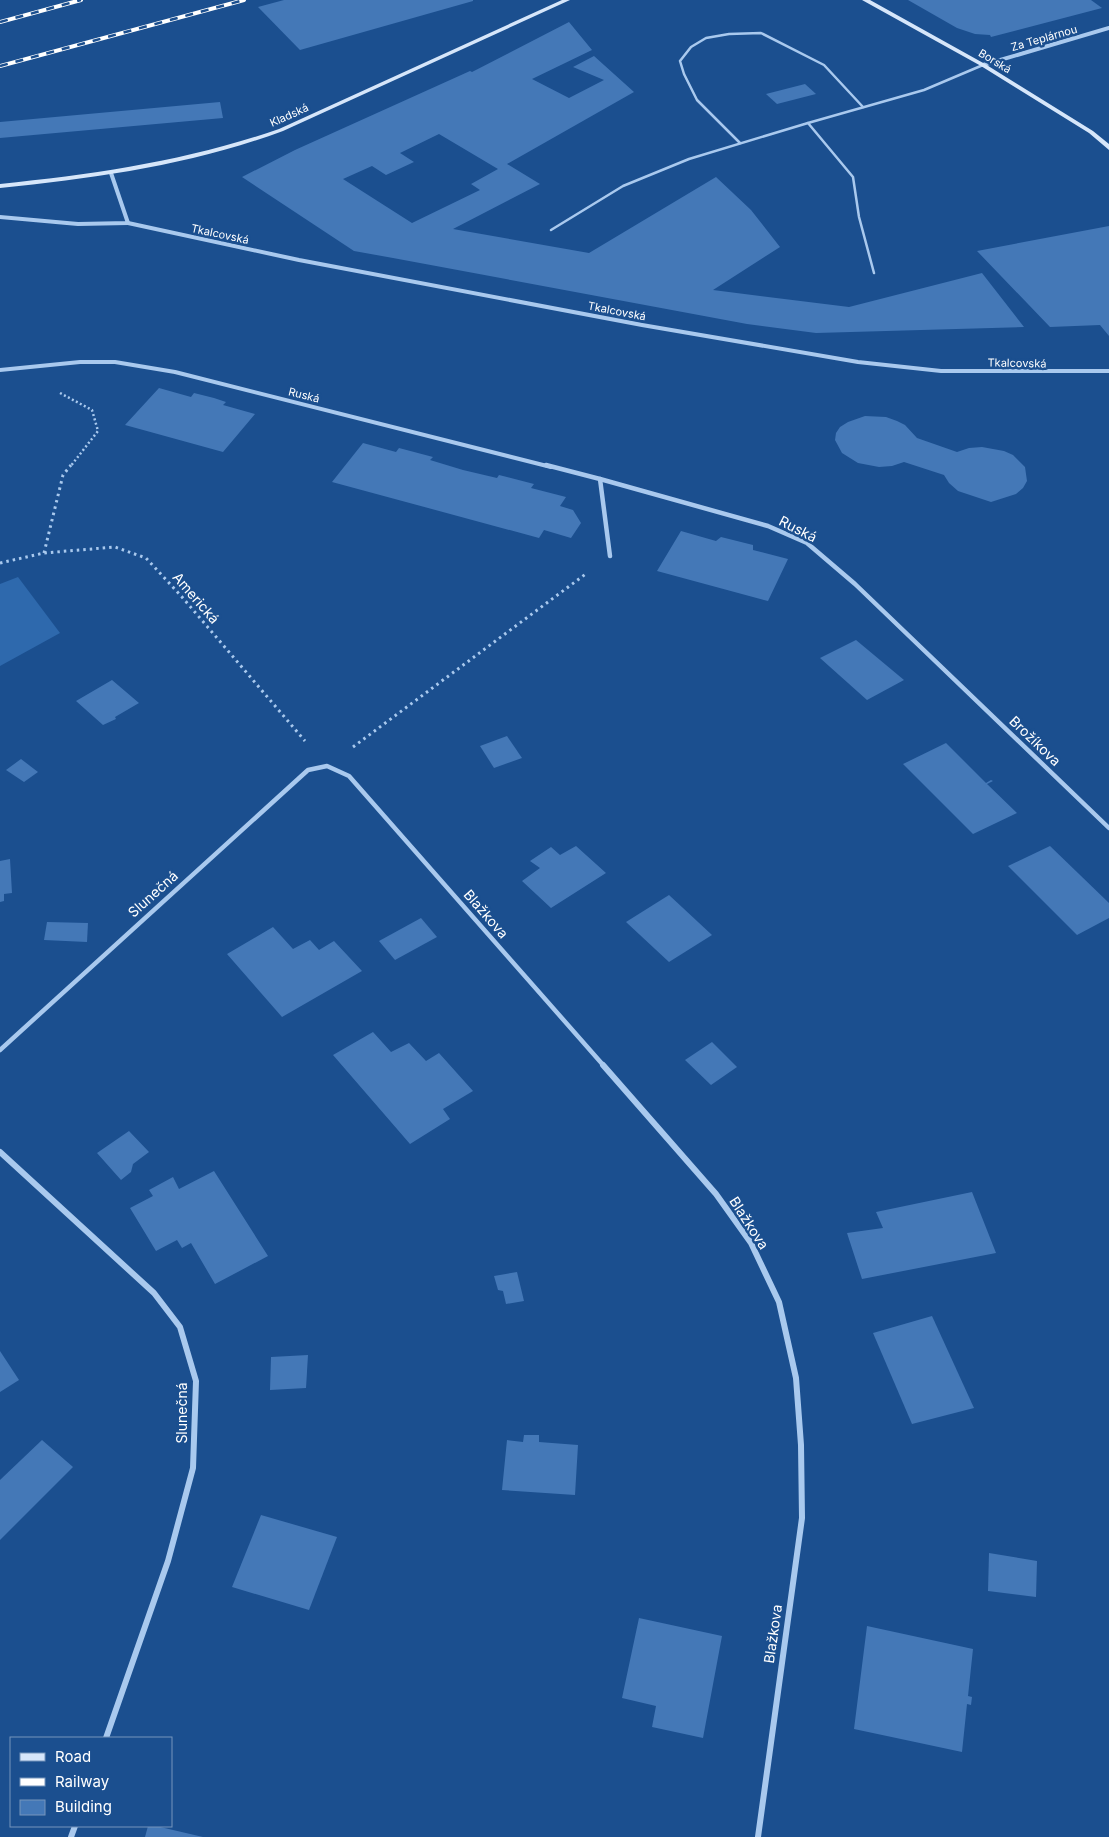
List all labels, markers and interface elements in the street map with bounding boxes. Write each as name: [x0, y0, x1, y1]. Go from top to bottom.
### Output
street label: Za Teplárnou: [1009, 22, 1079, 54]
street label: Borská: [976, 46, 1014, 76]
street label: Kladská: [267, 100, 311, 130]
street label: Tkalcovská: [190, 221, 250, 247]
street label: Tkalcovská: [587, 299, 647, 323]
street label: Tkalcovská: [987, 355, 1047, 371]
street label: Ruská: [287, 384, 321, 406]
street label: Ruská: [776, 512, 820, 545]
street label: Americká: [169, 569, 223, 627]
street label: Brožíkova: [1006, 712, 1065, 769]
street label: Slunečná: [124, 867, 181, 920]
street label: Blažkova: [461, 886, 512, 942]
street label: Blažkova: [726, 1193, 773, 1252]
street label: Slunečná: [173, 1382, 190, 1444]
street label: Blažkova: [760, 1603, 785, 1664]
legend: [10, 1737, 172, 1827]
text: Road: [55, 1747, 91, 1766]
text: Railway: [55, 1772, 110, 1791]
text: Building: [55, 1797, 112, 1816]

